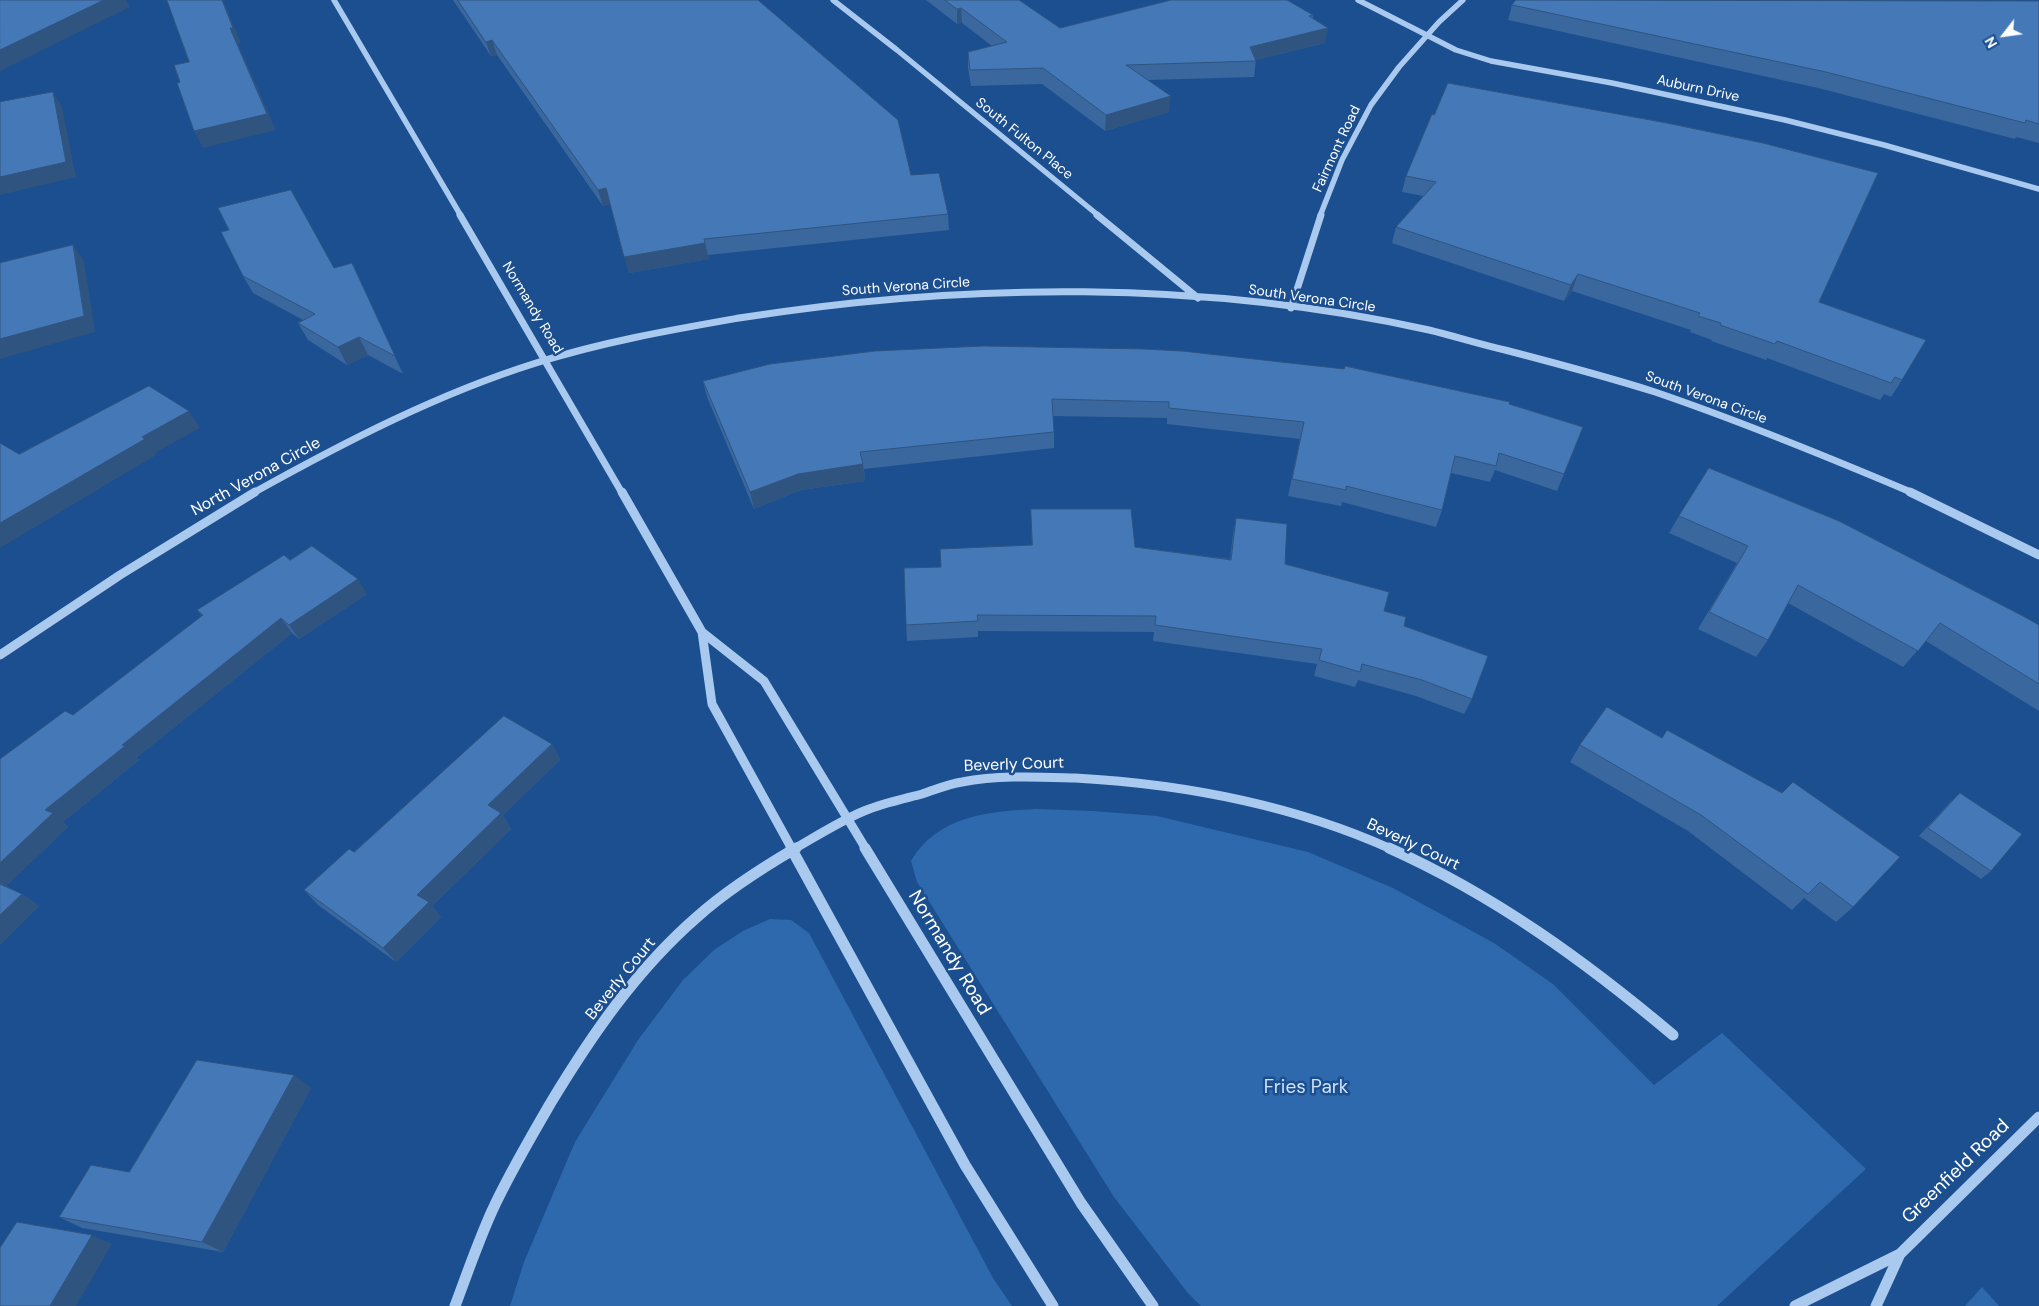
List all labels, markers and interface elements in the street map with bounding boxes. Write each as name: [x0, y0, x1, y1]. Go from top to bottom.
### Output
north arrow: [1979, 10, 2029, 60]
text: N: [1981, 34, 2001, 51]
street label: Auburn Drive: [1655, 72, 1741, 106]
street label: South Fulton Place: [972, 95, 1076, 183]
street label: Fairmont Road: [1310, 103, 1364, 195]
street label: Normandy Road: [498, 259, 566, 357]
street label: South Verona Circle: [842, 274, 970, 300]
street label: South Verona Circle: [1247, 282, 1377, 316]
street label: South Verona Circle: [1643, 368, 1769, 428]
street label: North Verona Circle: [188, 433, 324, 521]
street label: Beverly Court: [963, 754, 1065, 776]
street label: Beverly Court: [1363, 815, 1463, 875]
street label: Normandy Road: [903, 887, 995, 1019]
street label: Beverly Court: [582, 934, 660, 1024]
park label: Fries Park: [1264, 1077, 1348, 1099]
street label: Greenfield Road: [1898, 1115, 2014, 1229]

